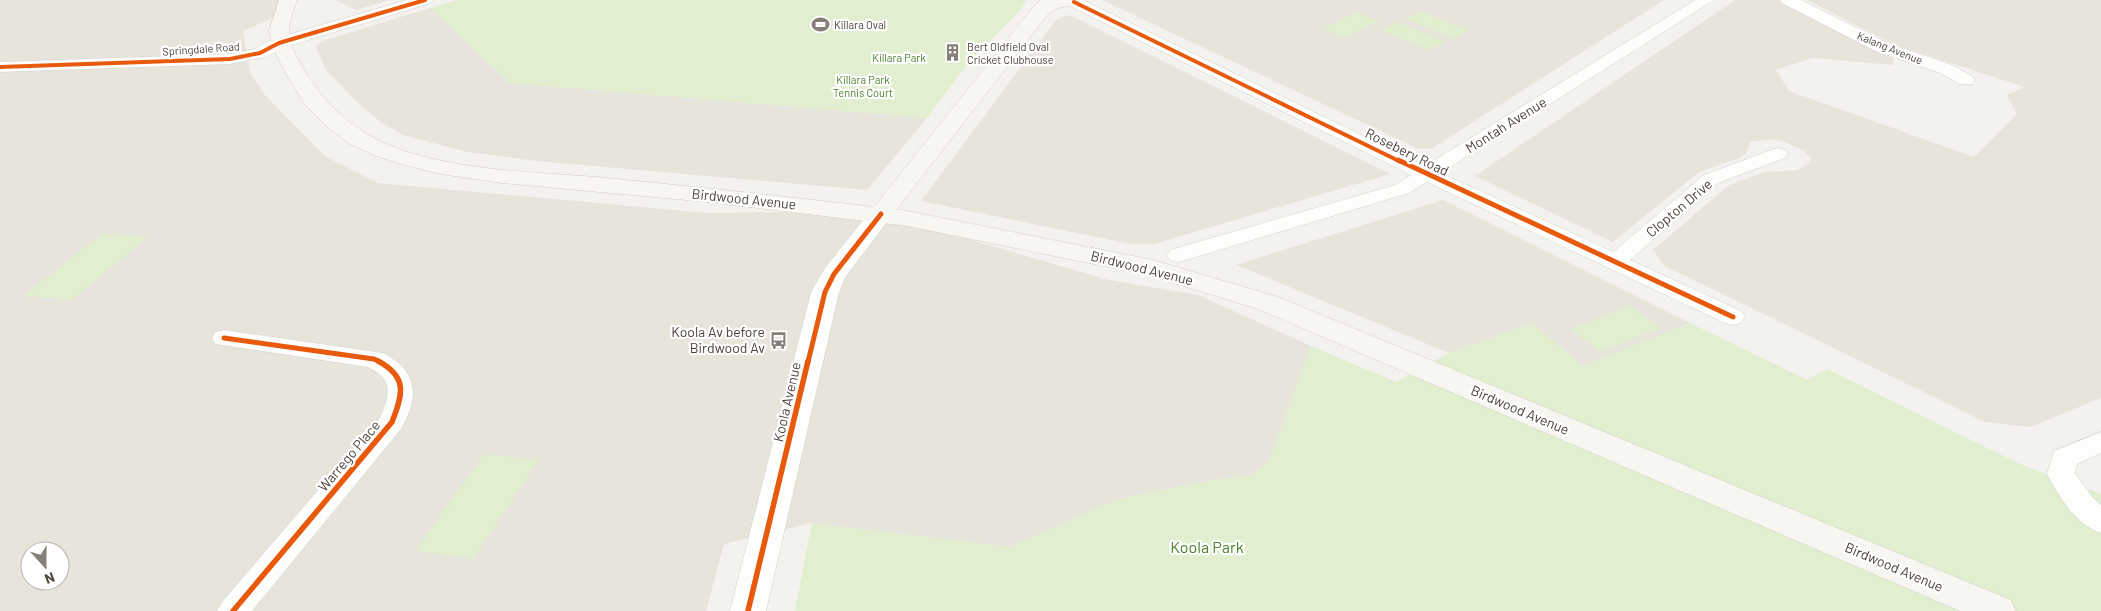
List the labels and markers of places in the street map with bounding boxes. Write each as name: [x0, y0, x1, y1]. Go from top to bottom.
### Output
sports icon: Killara Oval: [810, 15, 830, 35]
place label: Killara Oval: [834, 18, 886, 31]
place label: Bert Oldfield Oval Cricket Clubhouse: [967, 40, 1054, 66]
building icon: Bert Oldfield Oval Cricket Clubhouse: [943, 43, 963, 63]
place label: Koola Av before Birdwood Av: [671, 323, 765, 356]
bus stop icon: Koola Av before Birdwood Av: [769, 330, 789, 350]

